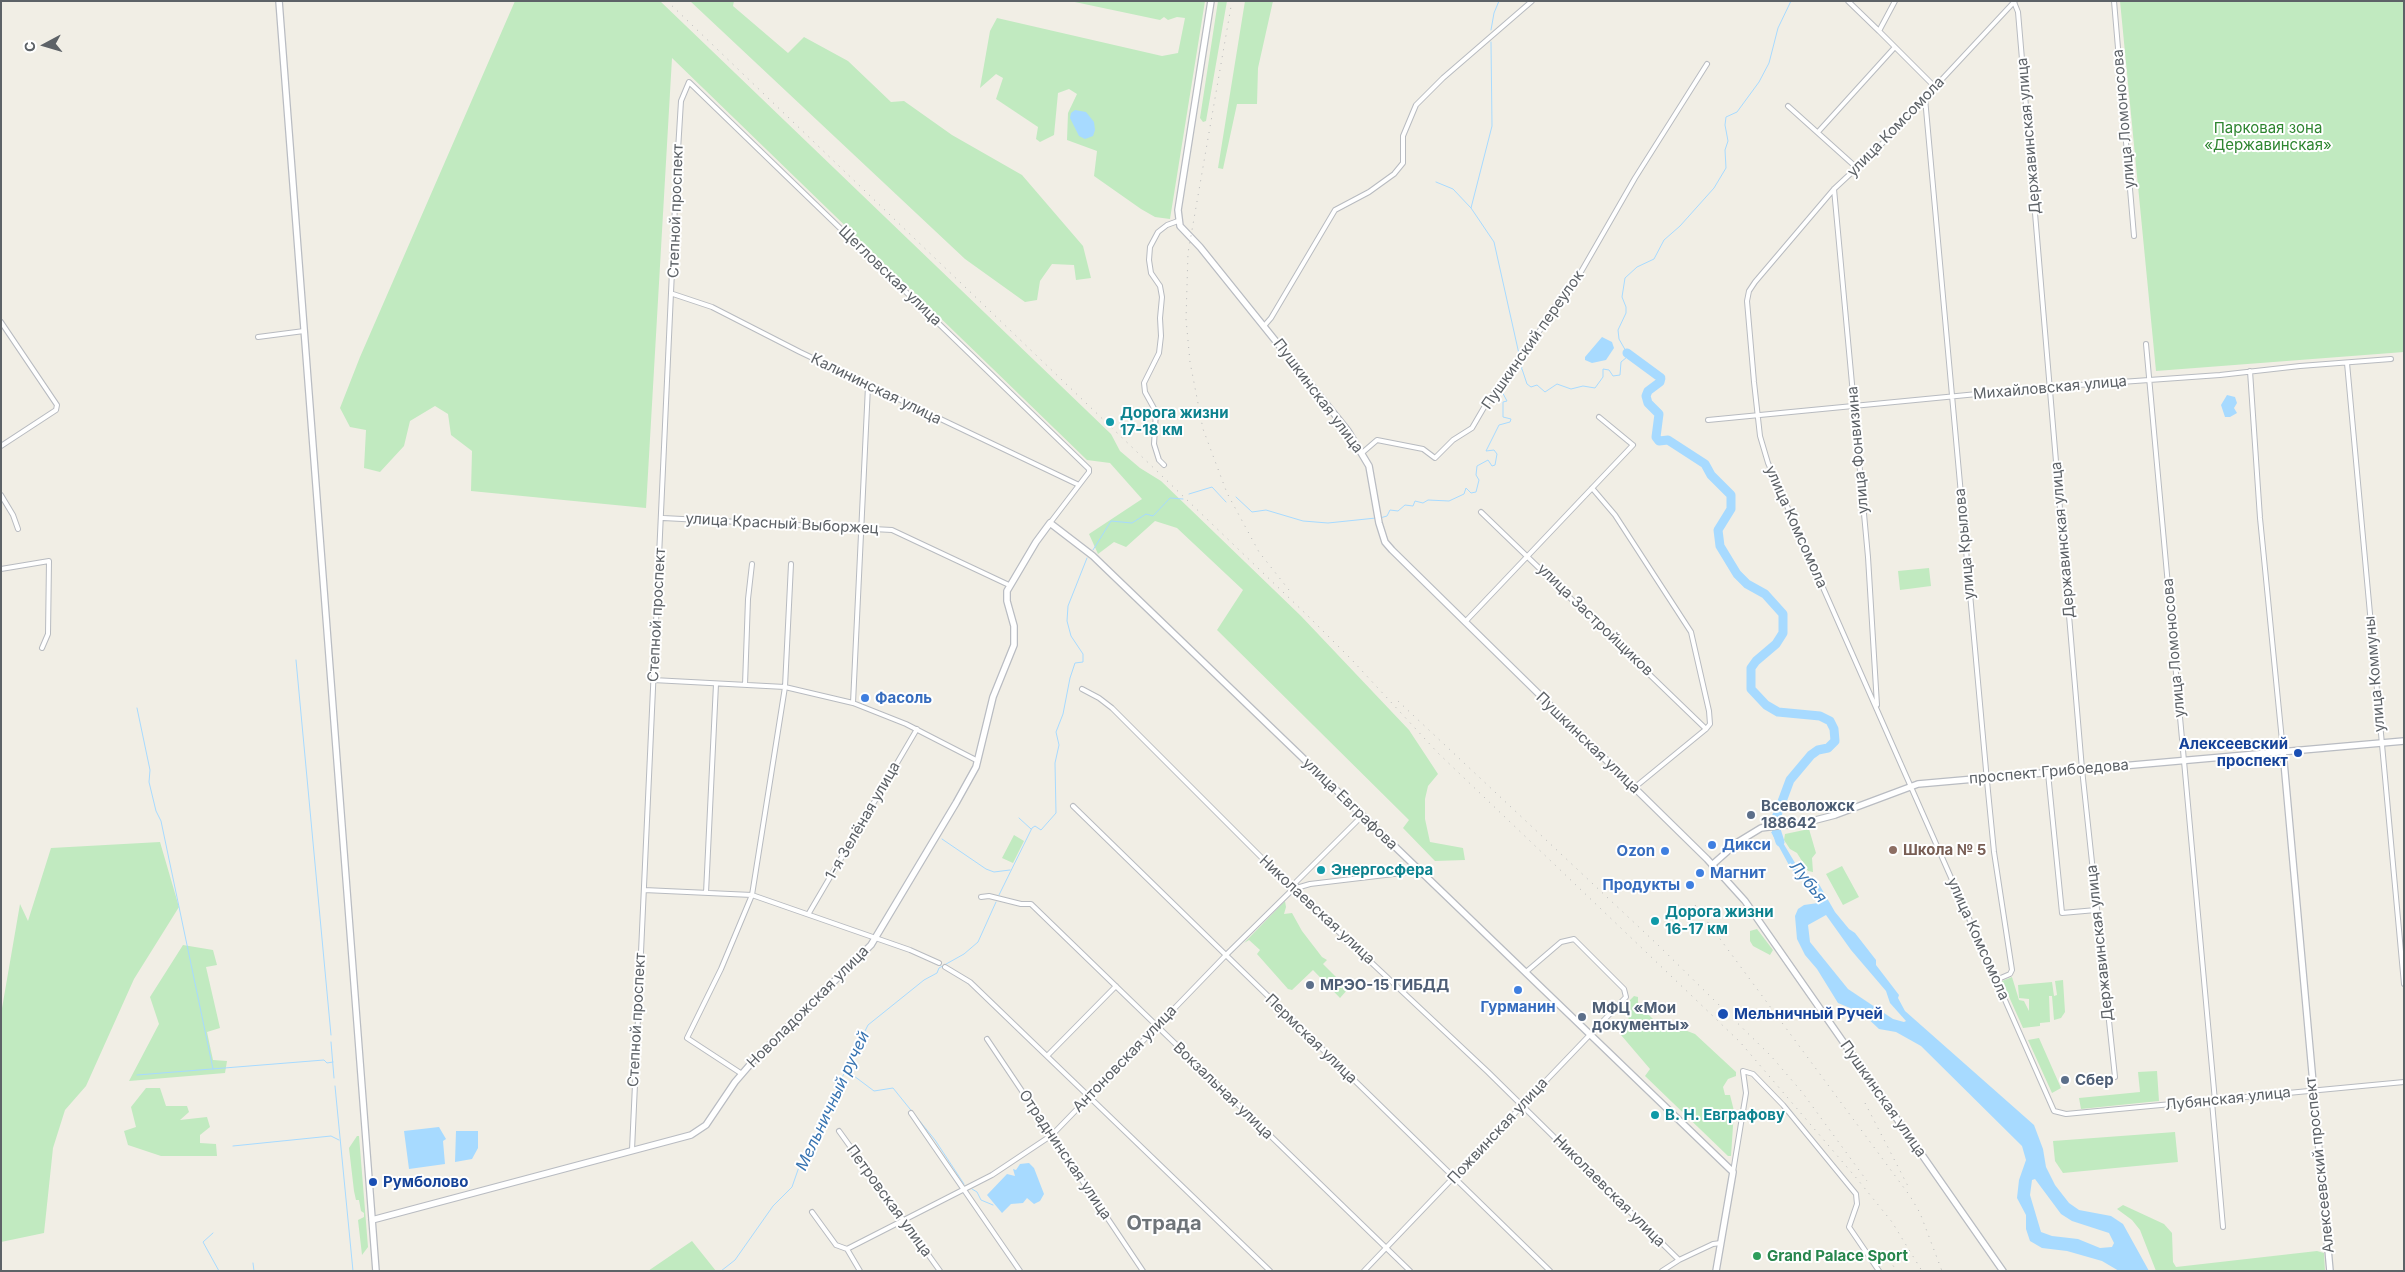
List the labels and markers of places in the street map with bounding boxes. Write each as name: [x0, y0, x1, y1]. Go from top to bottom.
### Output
place label: Дорога жизни 17-18 км: [1120, 404, 1228, 439]
marker: Дорога жизни 17-18 км: [1104, 416, 1116, 428]
place label: Фасоль: [875, 689, 932, 707]
marker: Фасоль: [859, 692, 871, 704]
place label: Алексеевский проспект: [2179, 735, 2288, 770]
marker: Алексеевский проспект: [2292, 747, 2304, 759]
place label: Всеволожск 188642: [1761, 797, 1855, 832]
marker: Всеволожск 188642: [1745, 809, 1757, 821]
place label: Дикси: [1722, 836, 1771, 854]
marker: Дикси: [1706, 839, 1718, 851]
place label: Школа № 5: [1903, 841, 1986, 859]
place label: Ozon: [1617, 842, 1655, 860]
marker: Школа № 5: [1887, 844, 1899, 856]
marker: Ozon: [1659, 845, 1671, 857]
place label: Энергосфера: [1331, 861, 1433, 879]
marker: Энергосфера: [1315, 864, 1327, 876]
place label: Магнит: [1710, 864, 1766, 882]
marker: Магнит: [1694, 867, 1706, 879]
place label: Продукты: [1602, 876, 1680, 894]
marker: Продукты: [1684, 879, 1696, 891]
place label: Дорога жизни 16-17 км: [1665, 903, 1773, 938]
marker: Дорога жизни 16-17 км: [1649, 915, 1661, 927]
place label: МРЭО-15 ГИБДД: [1320, 976, 1449, 994]
marker: МРЭО-15 ГИБДД: [1304, 979, 1316, 991]
marker: Гурманин: [1512, 984, 1524, 996]
place label: Гурманин: [1480, 998, 1556, 1016]
place label: МФЦ «Мои документы»: [1592, 999, 1689, 1034]
place label: Мельничный Ручей: [1734, 1005, 1883, 1023]
marker: Мельничный Ручей: [1716, 1007, 1730, 1021]
marker: МФЦ «Мои документы»: [1576, 1011, 1588, 1023]
place label: Сбер: [2075, 1071, 2114, 1089]
marker: Сбер: [2059, 1074, 2071, 1086]
place label: В. Н. Евграфову: [1665, 1106, 1785, 1124]
marker: В. Н. Евграфову: [1649, 1109, 1661, 1121]
place label: Румболово: [383, 1173, 468, 1191]
marker: Румболово: [367, 1176, 379, 1188]
place label: Grand Palace Sport: [1767, 1247, 1908, 1265]
marker: Grand Palace Sport: [1751, 1250, 1763, 1262]

